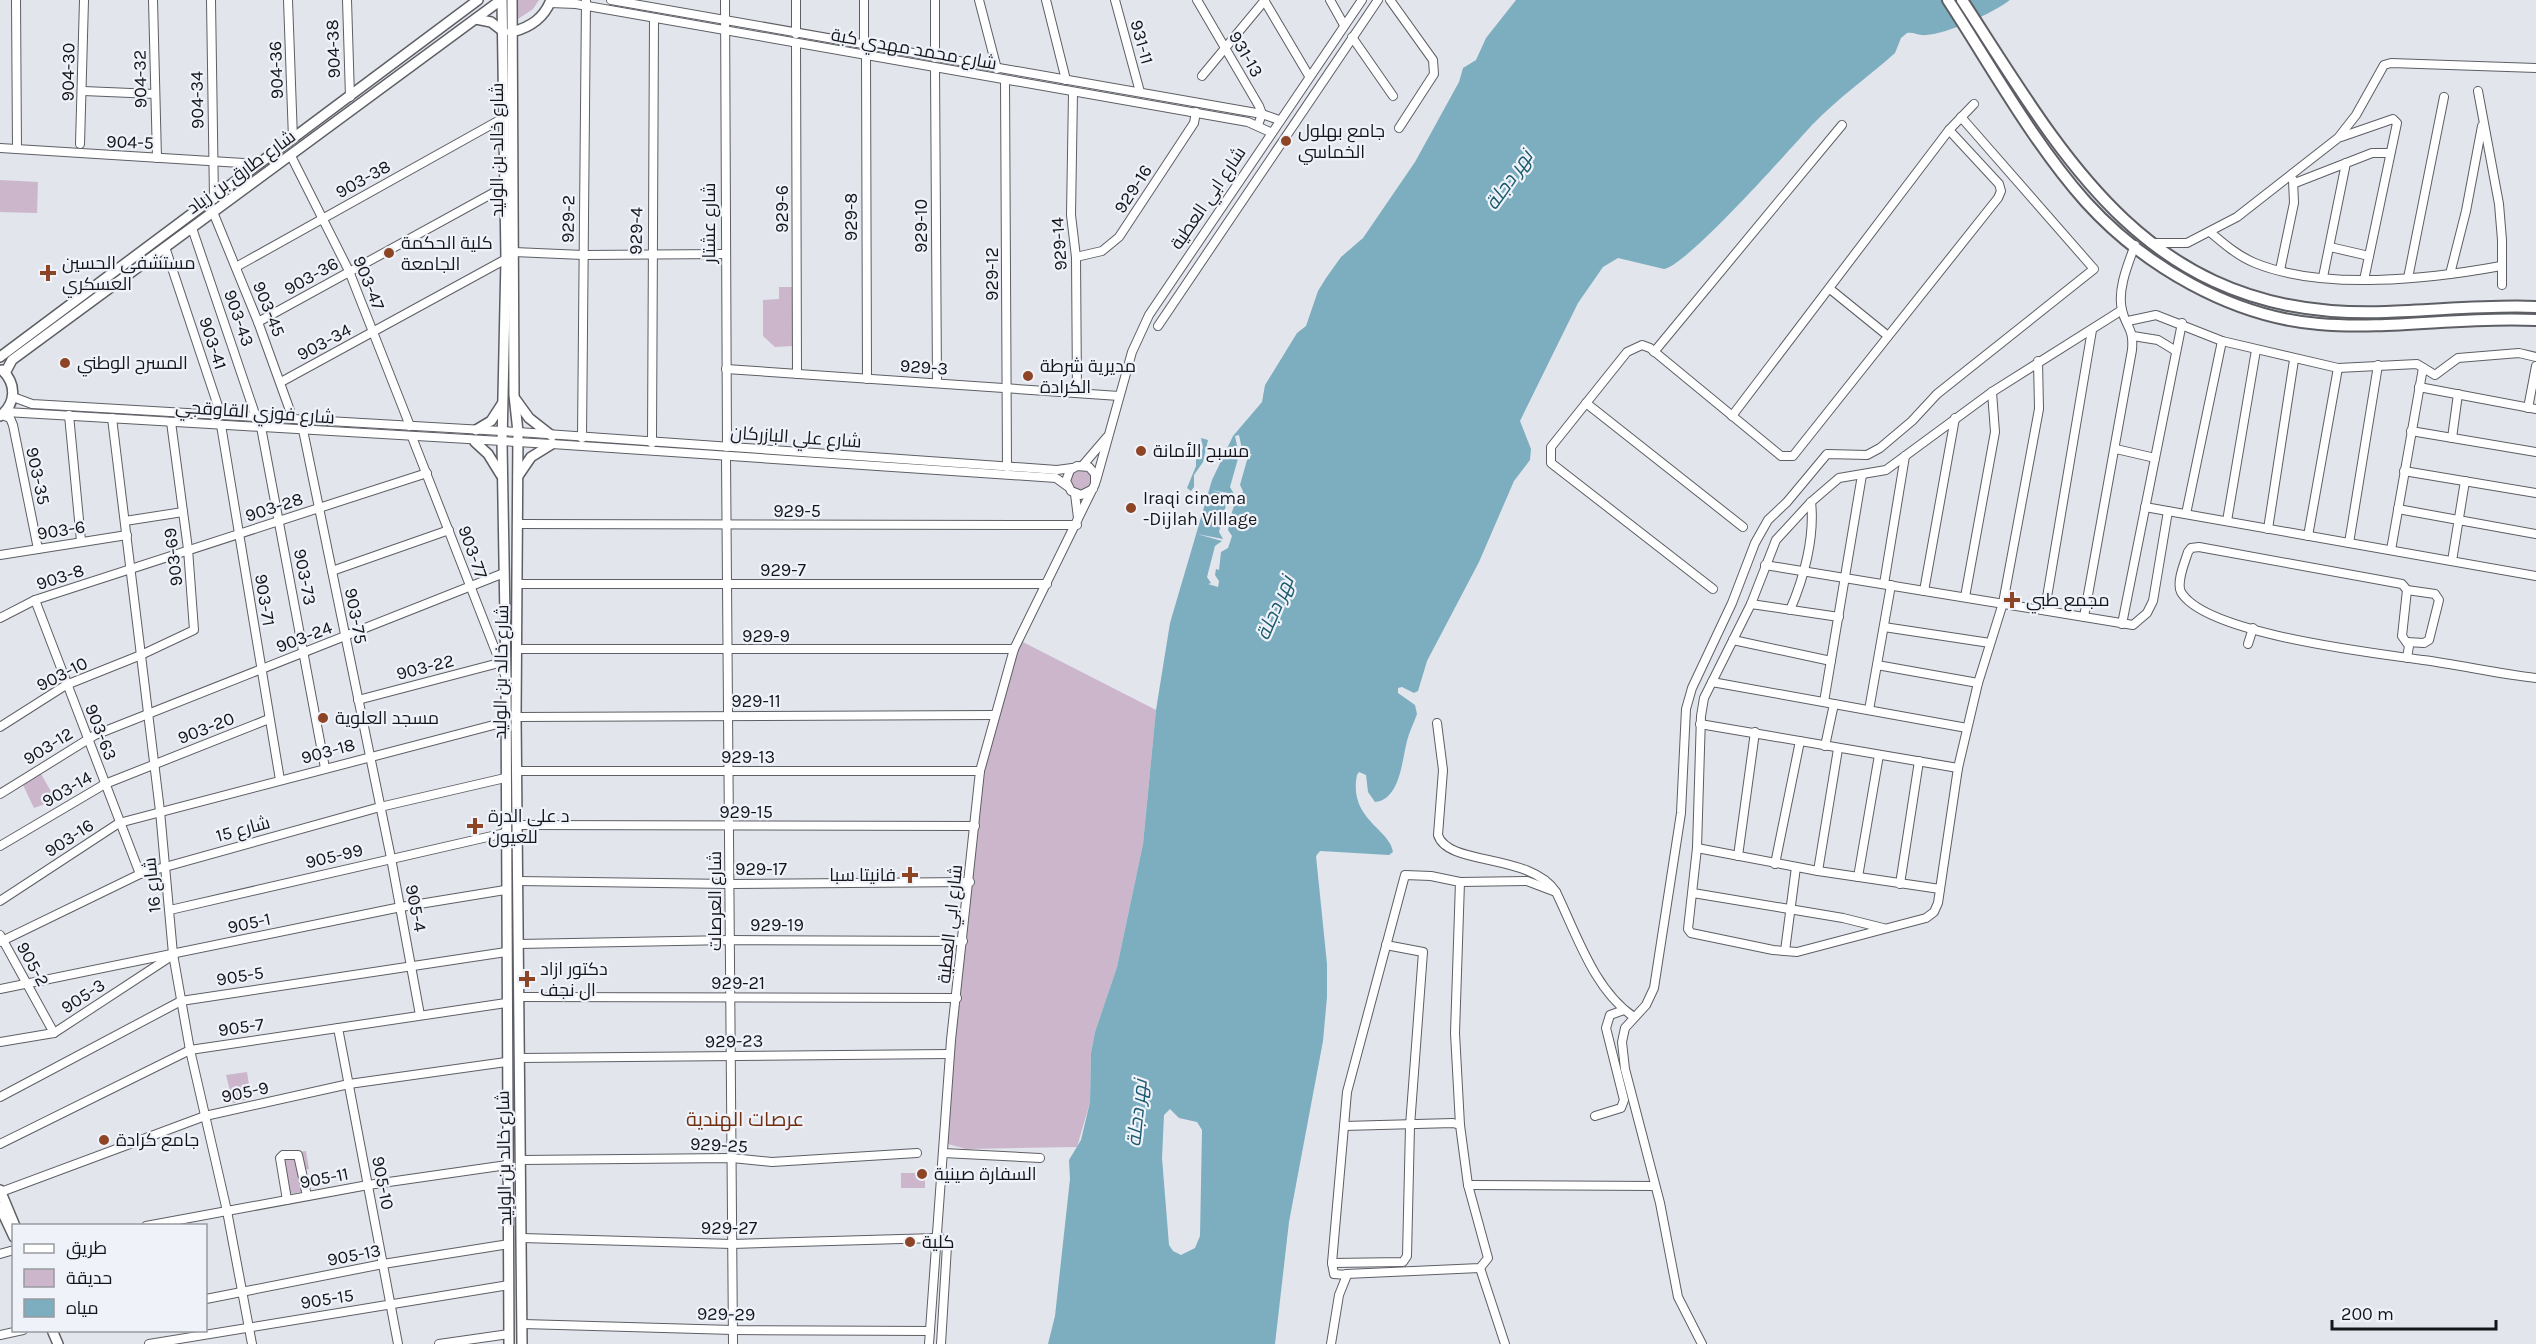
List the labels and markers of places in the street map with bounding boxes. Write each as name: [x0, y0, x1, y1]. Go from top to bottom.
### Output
place label: جامع بهلول الخماسي: [1298, 120, 1385, 165]
marker: جامع بهلول الخماسي: [1279, 134, 1293, 148]
place label: كلية الحكمة الجامعة: [401, 232, 493, 275]
marker: كلية الحكمة الجامعة: [382, 246, 396, 260]
place label: مستشفى الحسين العسكري: [62, 252, 196, 298]
marker: مستشفى الحسين العسكري: [39, 264, 57, 282]
place label: المسرح الوطني: [77, 352, 188, 377]
place label: مديرية شرطة الكرادة: [1040, 355, 1136, 398]
marker: المسرح الوطني: [58, 356, 72, 370]
marker: مديرية شرطة الكرادة: [1021, 369, 1035, 383]
place label: مسبح الأمانة: [1153, 440, 1249, 463]
marker: مسبح الأمانة: [1134, 444, 1148, 458]
place label: Iraqi cinema -Dijlah Village: [1143, 487, 1257, 530]
marker: Iraqi cinema -Dijlah Village: [1124, 501, 1138, 515]
place label: مجمع طبي: [2026, 589, 2110, 614]
marker: مجمع طبي: [2003, 591, 2021, 609]
place label: مسجد العلوية: [335, 707, 439, 729]
marker: مسجد العلوية: [316, 711, 330, 725]
place label: د علي الدرة للعيون: [488, 805, 570, 848]
marker: د علي الدرة للعيون: [466, 817, 484, 835]
place label: فانيتا سبا: [829, 864, 896, 886]
marker: فانيتا سبا: [901, 866, 919, 884]
place label: دكتور ازاد ال نجف: [540, 958, 608, 1001]
marker: دكتور ازاد ال نجف: [518, 970, 536, 988]
place label: جامع كرادة: [116, 1129, 199, 1152]
marker: جامع كرادة: [97, 1133, 111, 1147]
place label: السفارة صينية: [934, 1163, 1037, 1185]
marker: السفارة صينية: [915, 1167, 929, 1181]
place label: كلية: [922, 1231, 954, 1253]
marker: كلية: [903, 1235, 917, 1249]

